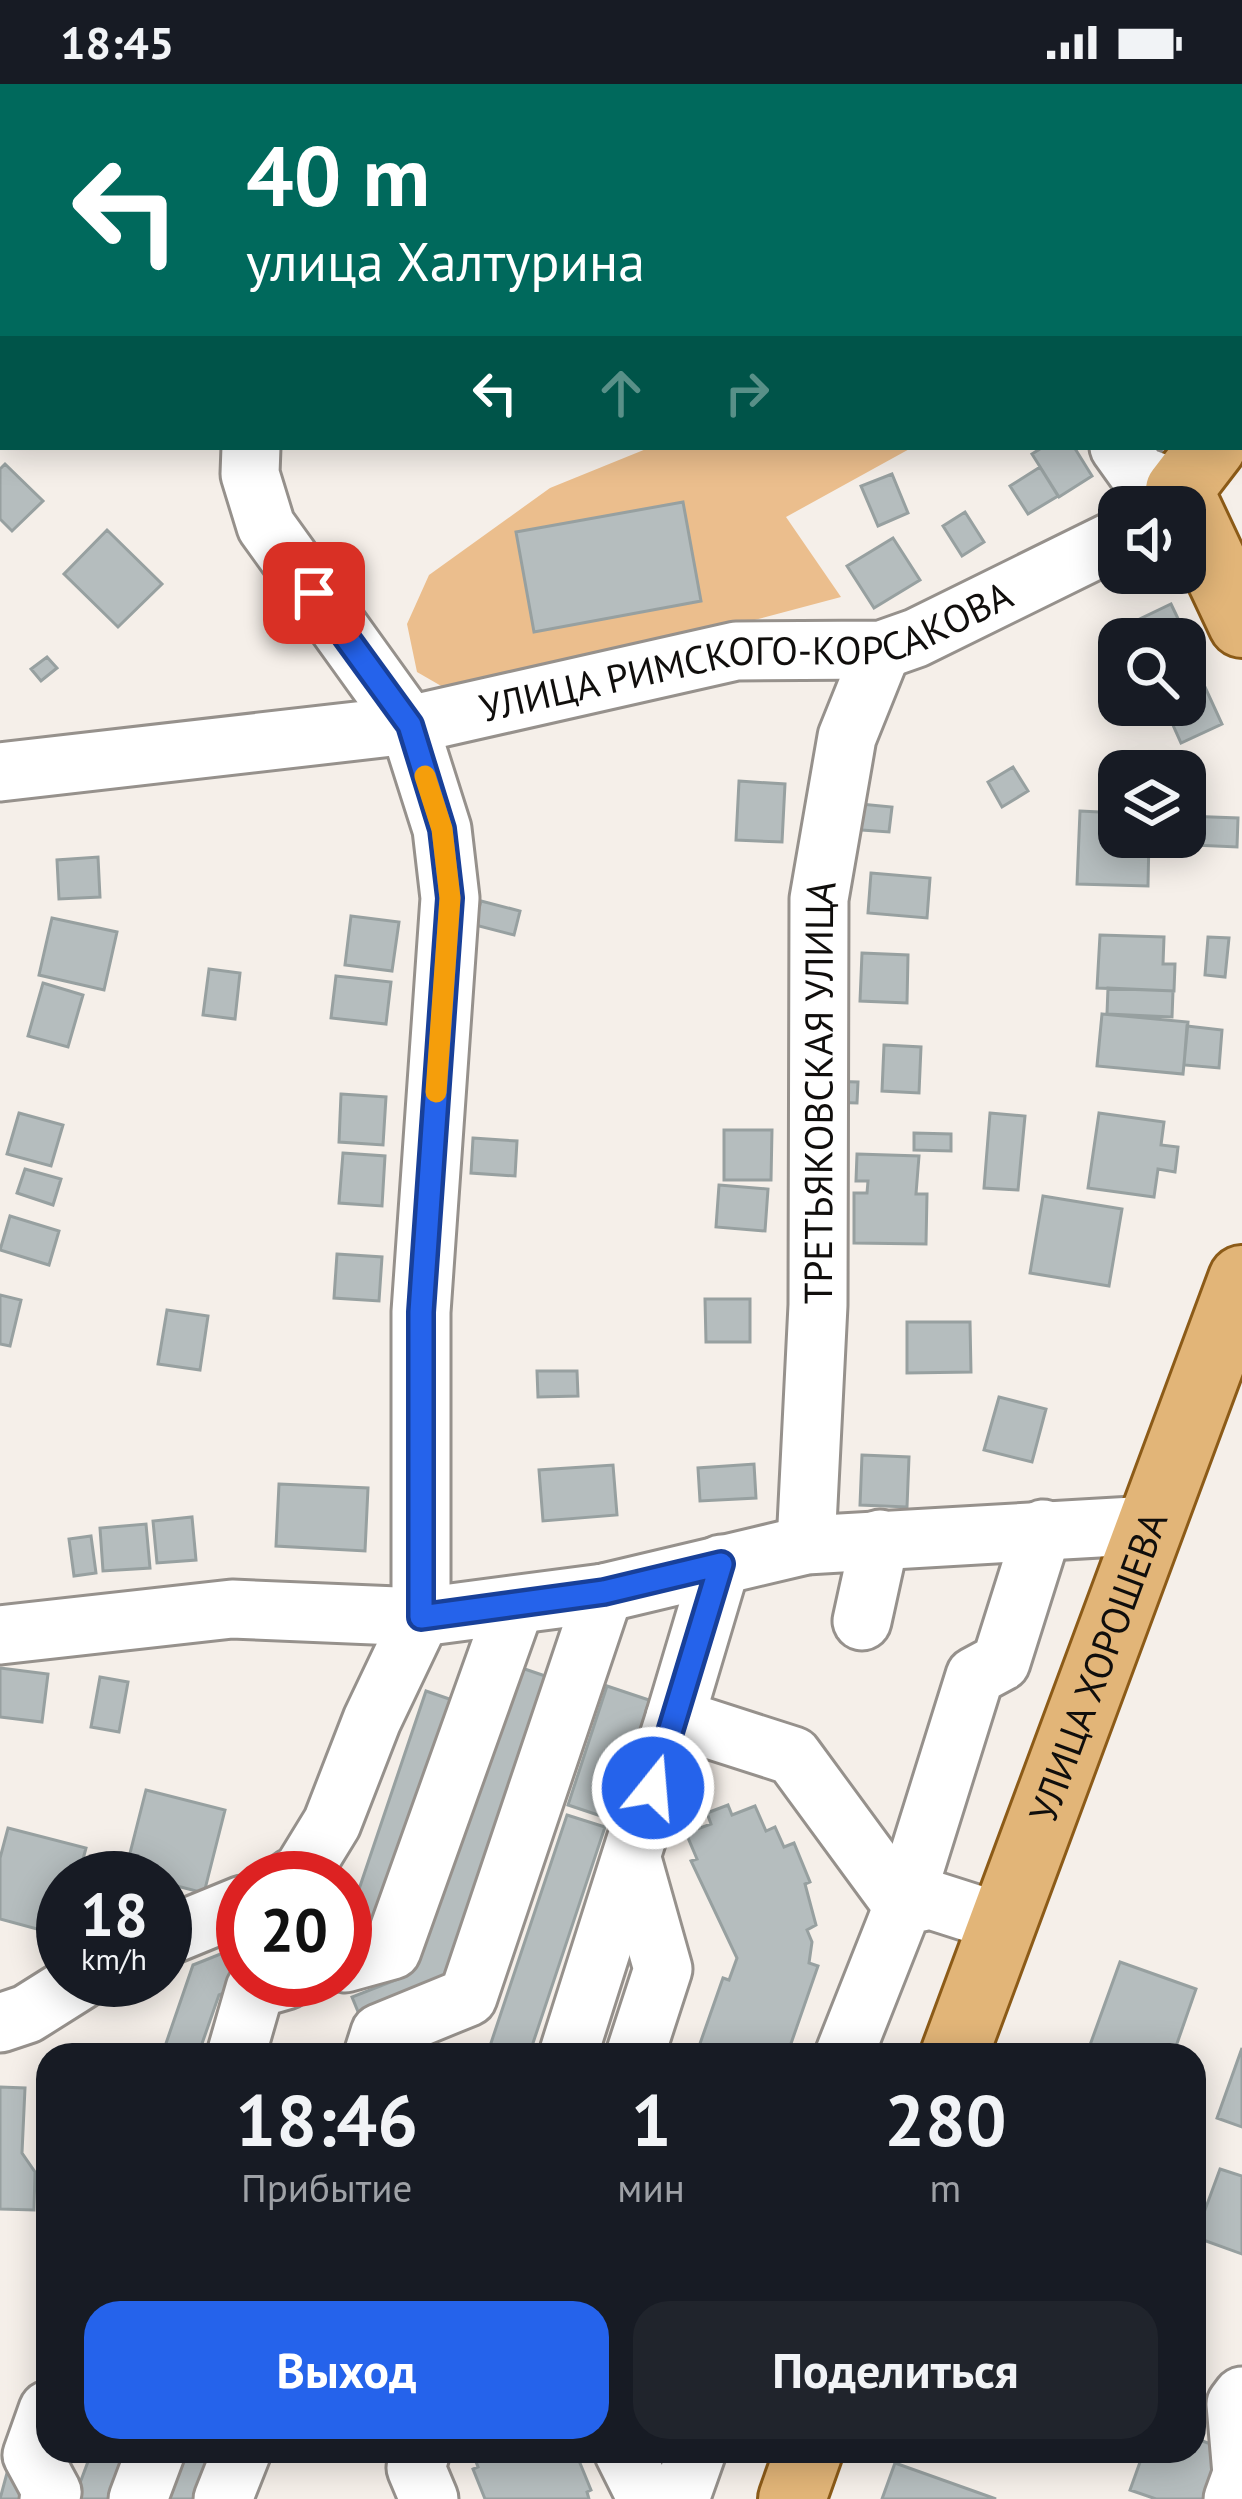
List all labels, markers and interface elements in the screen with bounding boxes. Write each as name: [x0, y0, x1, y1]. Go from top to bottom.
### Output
text: 18:45: [60, 13, 174, 71]
text: 40 m: [246, 120, 430, 229]
icon: left: [48, 132, 204, 288]
text: улица Халтурина: [246, 226, 645, 296]
icon: left: [462, 360, 528, 426]
icon: ahead: [588, 360, 654, 426]
icon: right: [714, 360, 780, 426]
map controls: [1098, 486, 1206, 858]
button: sound: [1098, 486, 1206, 594]
pin: [263, 542, 365, 644]
icon: arrive: [281, 560, 347, 626]
street label: УЛИЦА РИМСКОГО-КОРСАКОВА: [475, 569, 1021, 733]
button: search: [1098, 618, 1206, 726]
button: layers: [1098, 750, 1206, 858]
street label: ТРЕТЬЯКОВСКАЯ УЛИЦА: [792, 876, 847, 1304]
street label: УЛИЦА ХОРОШЕВА: [1017, 1504, 1178, 1829]
position arrow: [590, 1725, 716, 1851]
speed limit sign: 20: [216, 1851, 372, 2007]
text: 18: [80, 1875, 148, 1953]
text: km/h: [81, 1939, 147, 1978]
text: 18:46: [235, 2073, 418, 2166]
text: 1: [631, 2073, 672, 2166]
text: 280: [884, 2073, 1007, 2166]
text: Прибытие: [241, 2162, 412, 2213]
text: мин: [617, 2162, 685, 2213]
text: m: [930, 2162, 961, 2213]
button: Выход: [84, 2301, 609, 2439]
button: Поделиться: [633, 2301, 1158, 2439]

